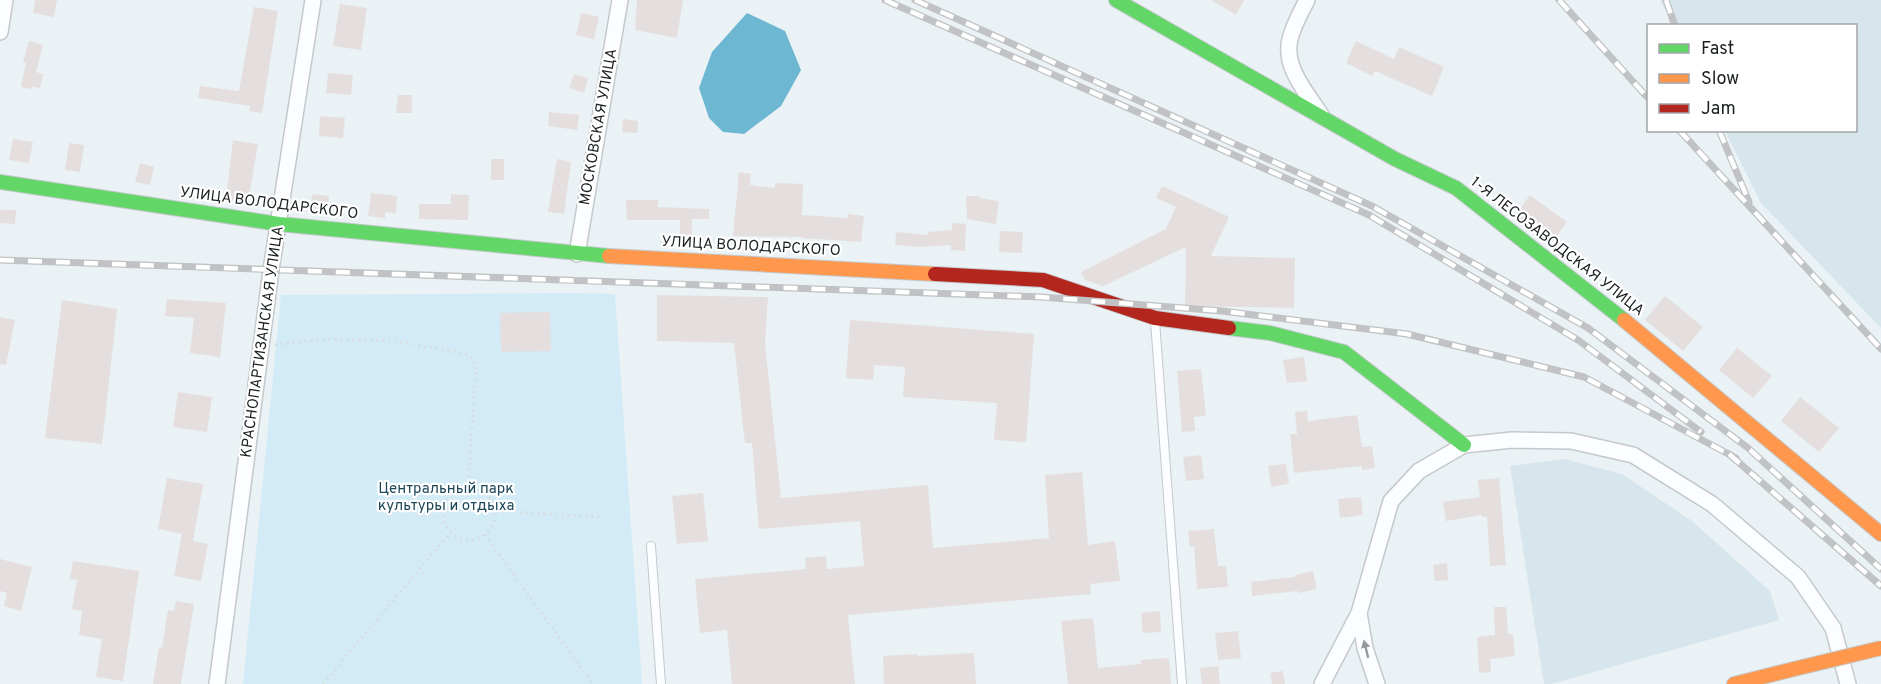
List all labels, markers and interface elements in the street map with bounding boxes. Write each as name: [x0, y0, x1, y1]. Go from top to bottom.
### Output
legend: [1647, 24, 1857, 132]
text: Fast: [1701, 38, 1734, 61]
street label: МОСКОВСКАЯ УЛИЦА: [576, 47, 622, 207]
text: Slow: [1701, 68, 1739, 91]
text: Jam: [1701, 98, 1736, 121]
street label: 1-Я ЛЕСОЗАВОДСКАЯ УЛИЦА: [1466, 173, 1648, 321]
street label: УЛИЦА ВОЛОДАРСКОГО: [179, 184, 359, 224]
street label: КРАСНОПАРТИЗАНСКАЯ УЛИЦА: [237, 225, 289, 459]
street label: УЛИЦА ВОЛОДАРСКОГО: [661, 233, 841, 261]
park label: Центральный парк культуры и отдыха: [378, 480, 514, 516]
one-way arrow: [1361, 640, 1370, 658]

